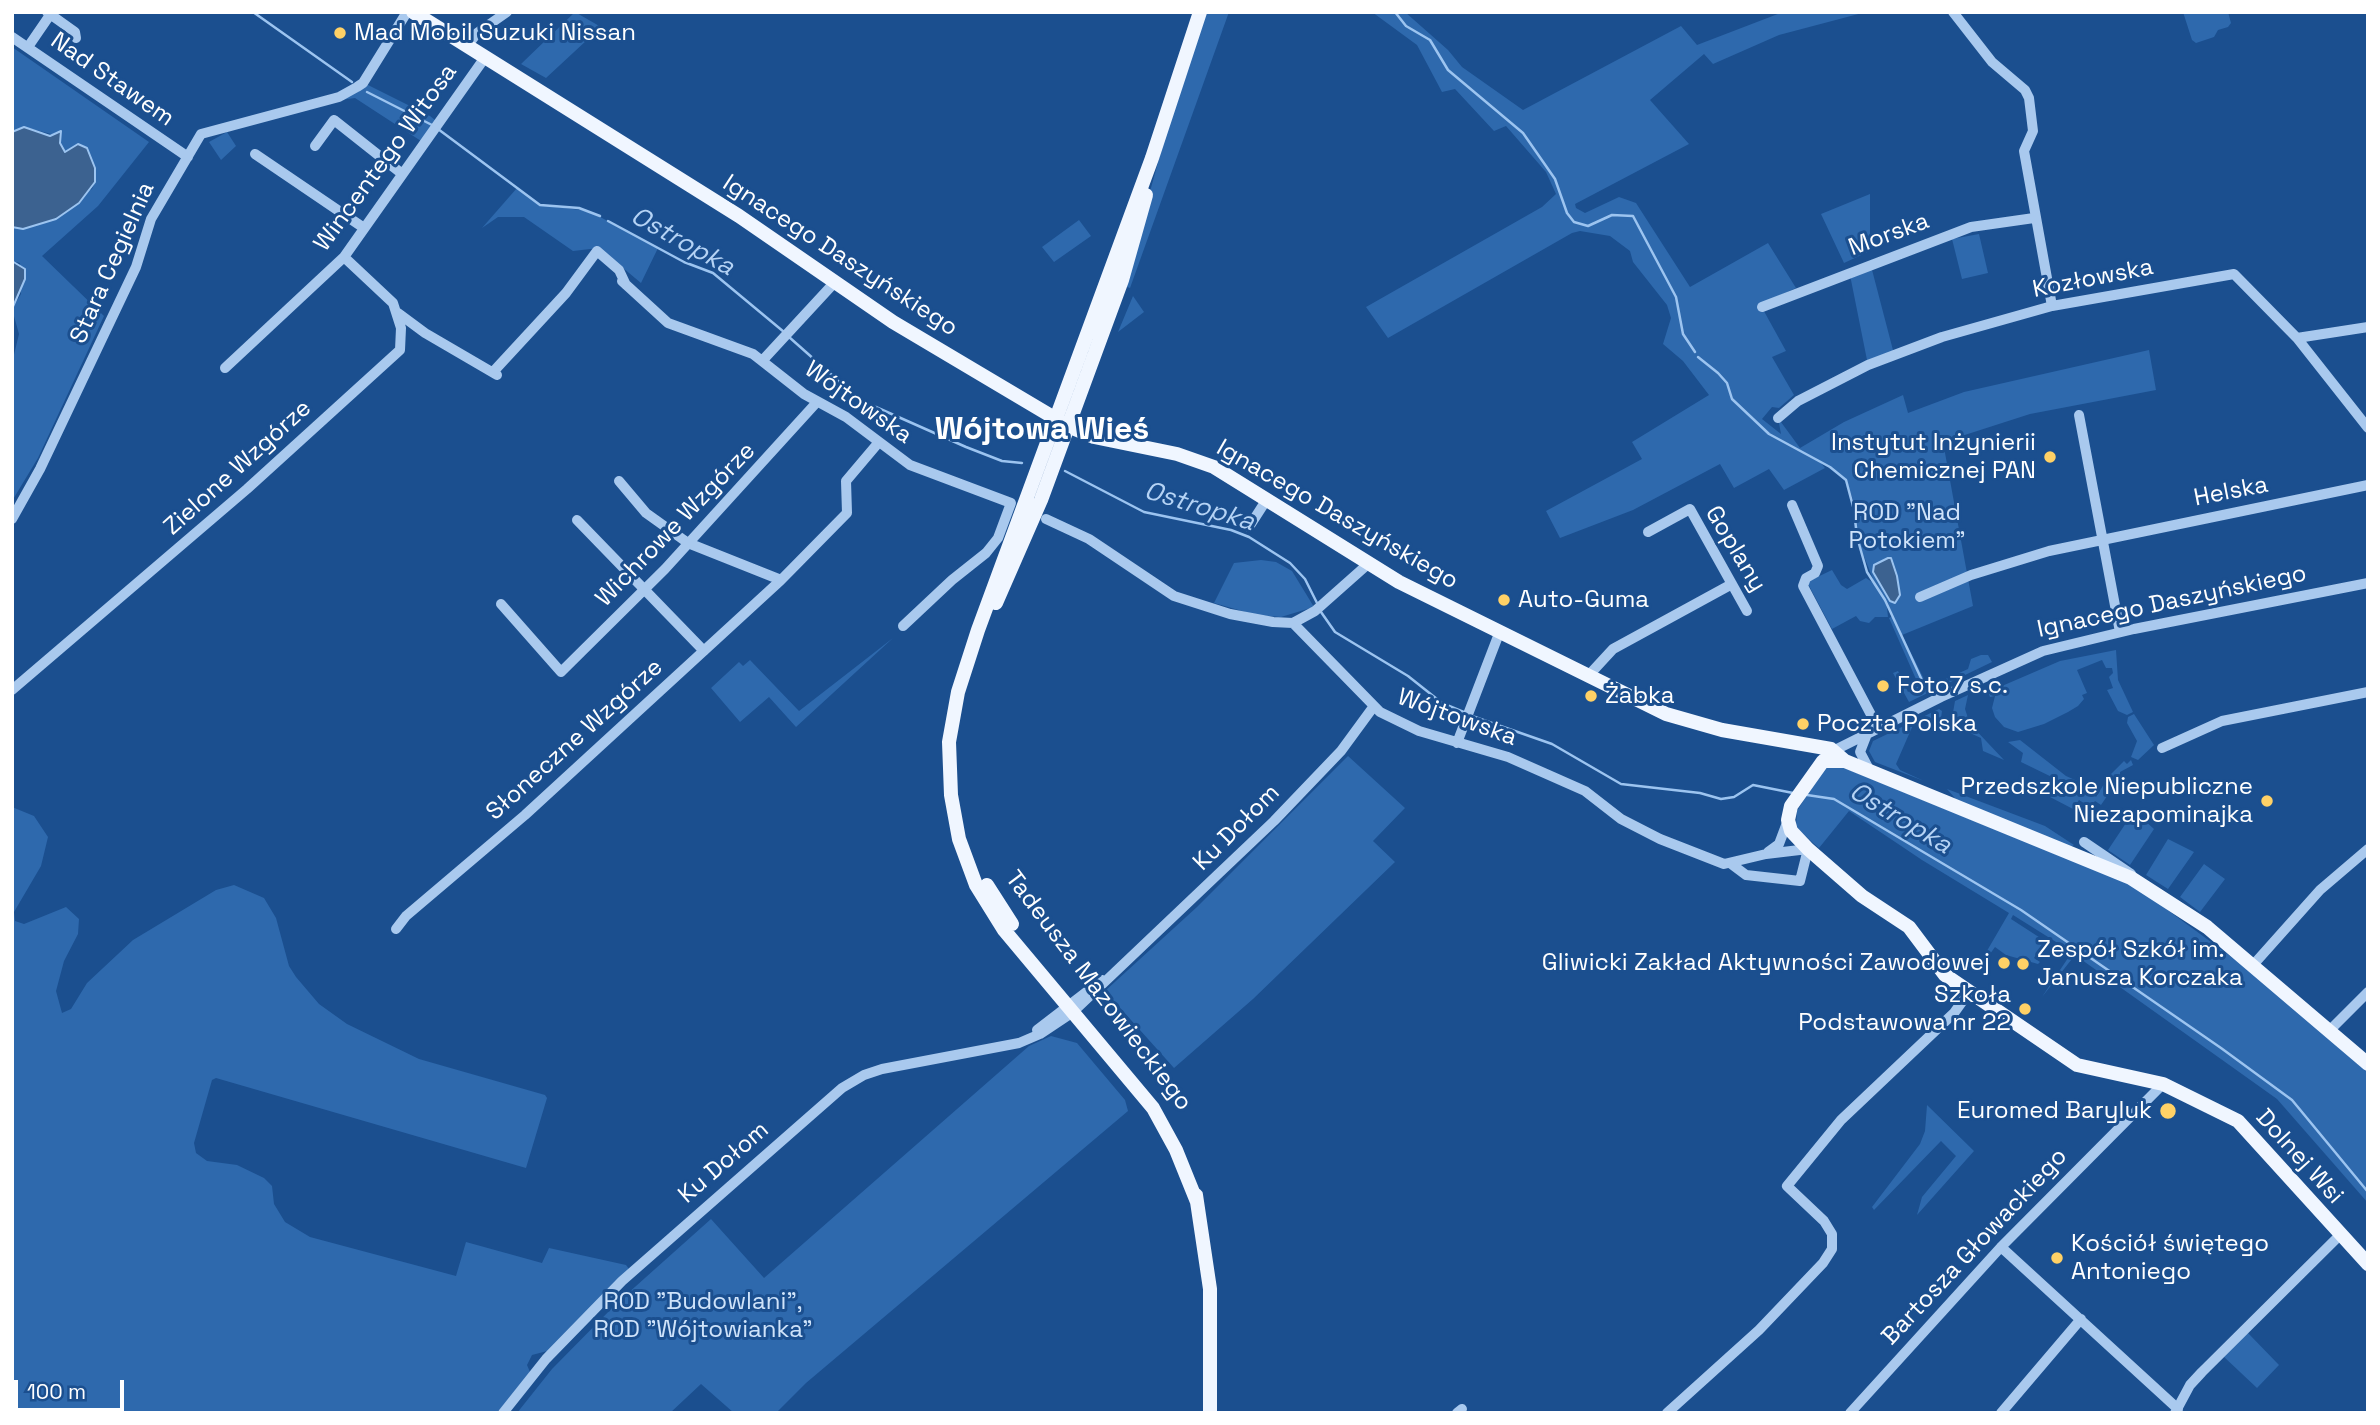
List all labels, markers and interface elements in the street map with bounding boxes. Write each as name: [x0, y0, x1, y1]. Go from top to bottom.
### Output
place label: Mad Mobil Suzuki Nissan: [354, 19, 636, 47]
marker: Mad Mobil Suzuki Nissan: [332, 25, 348, 41]
street label: Nad Stawem: [45, 27, 179, 133]
street label: Wincentego Witosa: [308, 59, 464, 257]
street label: Ignacego Daszyńskiego: [717, 169, 963, 343]
street label: Stara Cegielnia: [65, 178, 161, 348]
water label: Ostropka: [625, 201, 739, 283]
street label: Morska: [1845, 207, 1933, 263]
street label: Kozłowska: [2030, 253, 2156, 305]
street label: Wójtowska: [799, 355, 917, 451]
street label: Zielone Wzgórze: [158, 394, 318, 542]
district label: Wójtowa Wieś: [935, 411, 1149, 449]
place label: Instytut Inżynierii Chemicznej PAN: [1831, 429, 2036, 485]
street label: Ignacego Daszyńskiego: [1211, 434, 1463, 596]
street label: Wichrowe Wzgórze: [590, 437, 762, 613]
marker: Instytut Inżynierii Chemicznej PAN: [2042, 449, 2058, 465]
street label: Helska: [2191, 471, 2271, 513]
water label: Ostropka: [1140, 475, 1258, 539]
park label: ROD "Nad Potokiem": [1849, 499, 1965, 555]
street label: Goplany: [1698, 501, 1772, 597]
street label: Ignacego Daszyńskiego: [2035, 559, 2309, 645]
place label: Auto-Guma: [1518, 586, 1649, 614]
marker: Auto-Guma: [1496, 592, 1512, 608]
street label: Słoneczne Wzgórze: [481, 653, 669, 827]
place label: Foto7 s.c.: [1897, 672, 2008, 700]
marker: Foto7 s.c.: [1875, 678, 1891, 694]
place label: Żabka: [1605, 682, 1675, 710]
street label: Wójtowska: [1393, 683, 1521, 753]
marker: Żabka: [1583, 688, 1599, 704]
place label: Poczta Polska: [1817, 710, 1977, 738]
marker: Poczta Polska: [1795, 716, 1811, 732]
place label: Przedszkole Niepubliczne Niezapominajka: [1961, 773, 2253, 829]
water label: Ostropka: [1843, 776, 1957, 862]
street label: Ku Dołom: [1188, 779, 1286, 877]
marker: Przedszkole Niepubliczne Niezapominajka: [2259, 793, 2275, 809]
street label: Tadeusza Mazowieckiego: [998, 865, 1198, 1117]
place label: Zespół Szkół im. Janusza Korczaka: [2037, 936, 2243, 992]
place label: Gliwicki Zakład Aktywności Zawodowej: [1542, 949, 1990, 977]
marker: Gliwicki Zakład Aktywności Zawodowej: [1996, 955, 2012, 971]
marker: Zespół Szkół im. Janusza Korczaka: [2015, 956, 2031, 972]
place label: Szkoła Podstawowa nr 22: [1798, 981, 2011, 1037]
marker: Szkoła Podstawowa nr 22: [2017, 1001, 2033, 1017]
place label: Euromed Baryluk: [1957, 1097, 2152, 1125]
marker: Euromed Baryluk: [2158, 1101, 2178, 1121]
street label: Dolnej Wsi: [2249, 1104, 2349, 1210]
street label: Ku Dołom: [673, 1116, 775, 1210]
street label: Bartosza Głowackiego: [1876, 1143, 2074, 1351]
place label: Kościół świętego Antoniego: [2071, 1230, 2269, 1286]
marker: Kościół świętego Antoniego: [2049, 1250, 2065, 1266]
park label: ROD "Budowlani", ROD "Wójtowianka": [593, 1288, 813, 1344]
scale bar: [18, 1366, 128, 1410]
text: 100 m: [27, 1378, 86, 1405]

